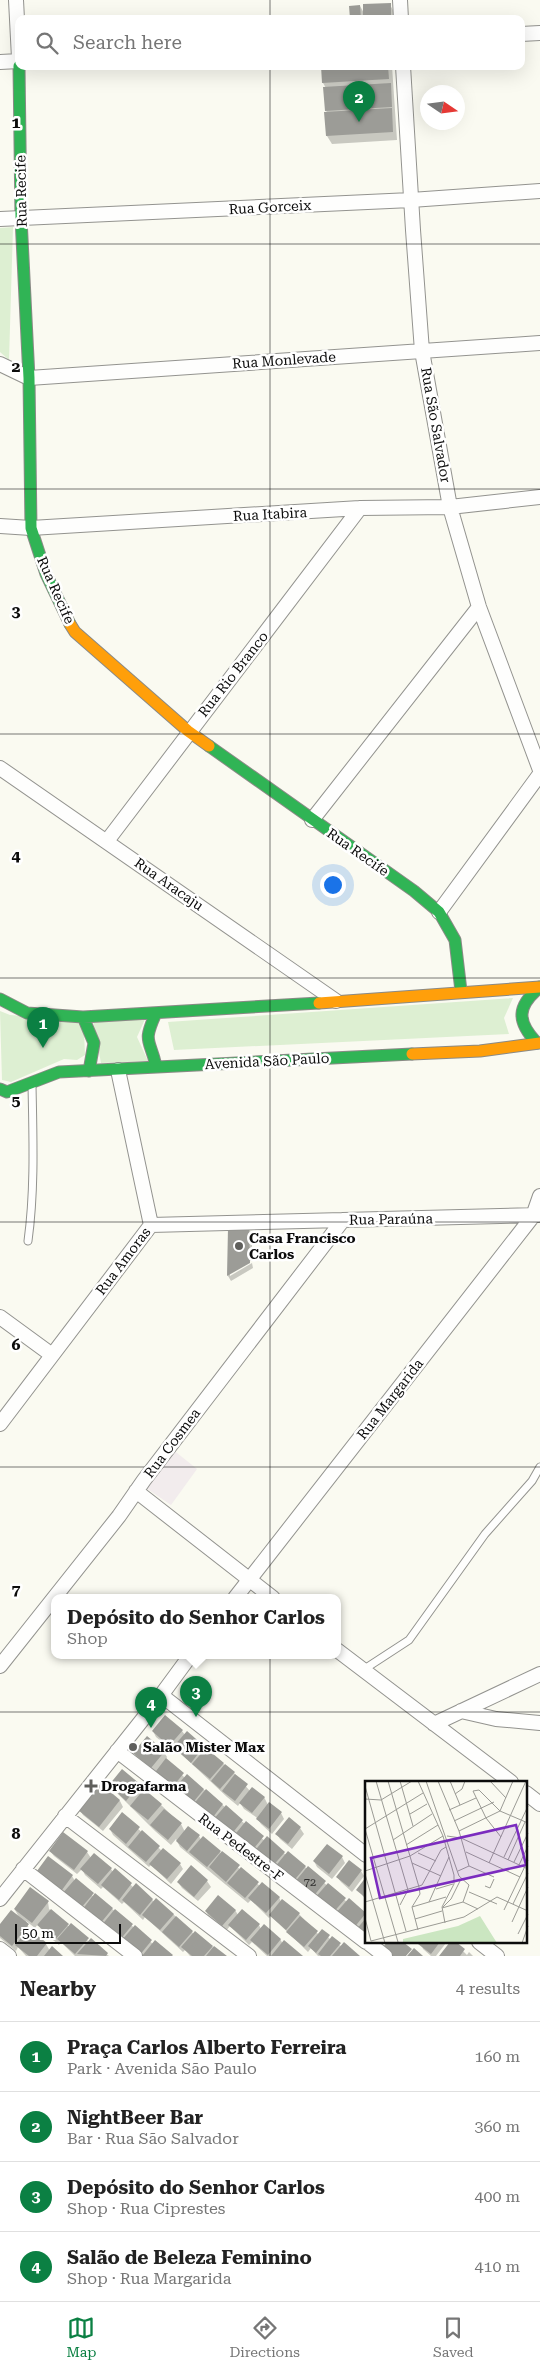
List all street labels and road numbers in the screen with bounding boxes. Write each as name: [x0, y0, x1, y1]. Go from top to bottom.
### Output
street label: Rua Recife: [12, 155, 30, 227]
street label: Rua Gorceix: [228, 197, 312, 217]
street label: Rua Monlevade: [232, 348, 337, 372]
street label: Rua São Salvador: [418, 366, 454, 484]
street label: Rua Itabira: [233, 504, 308, 524]
street label: Rua Recife: [34, 554, 78, 626]
street label: Rua Rio Branco: [195, 628, 271, 720]
street label: Rua Recife: [324, 825, 392, 879]
street label: Rua Aracaju: [131, 854, 207, 914]
street label: Avenida São Paulo: [204, 1050, 330, 1072]
street label: Rua Paraúna: [349, 1210, 434, 1228]
street label: Rua Amoras: [92, 1224, 154, 1298]
street label: Rua Margarida: [354, 1355, 427, 1442]
street label: Rua Cosmea: [141, 1405, 204, 1481]
street label: Rua Pedestre-F: [195, 1810, 287, 1884]

